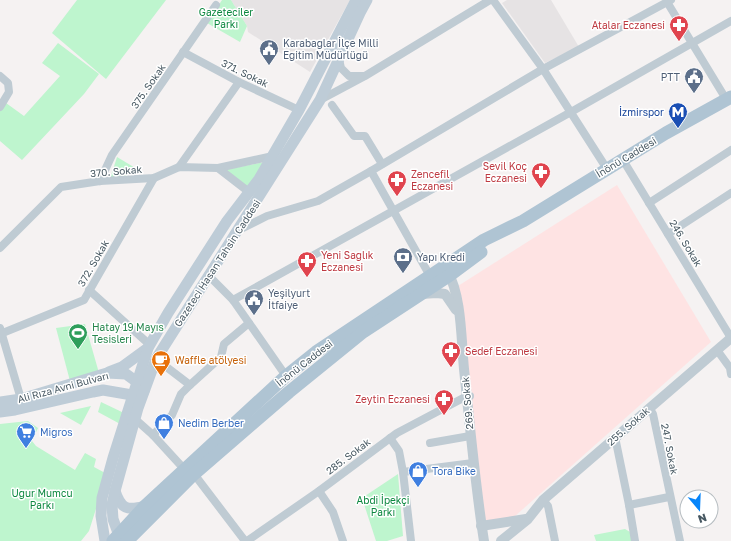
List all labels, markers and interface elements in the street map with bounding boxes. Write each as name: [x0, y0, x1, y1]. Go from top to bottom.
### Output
park label: Gazeteciler Parkı: [199, 6, 253, 30]
pharmacy icon: Atalar Eczanesi: [668, 14, 690, 42]
place label: Atalar Eczanesi: [592, 19, 665, 31]
place label: Karabağlar İlçe Milli Eğitim Müdürlüğü: [283, 36, 378, 61]
public building icon: Karabağlar İlçe Milli Eğitim Müdürlüğü: [258, 38, 280, 66]
street label: 371. Sokak: [220, 56, 271, 90]
street label: 375. Sokak: [128, 61, 168, 111]
public building icon: PTT: [683, 66, 705, 94]
place label: PTT: [661, 71, 680, 83]
metro station icon: İzmirspor: [667, 101, 689, 129]
place label: İzmirspor: [619, 105, 664, 118]
street label: İnönü Caddesi: [593, 133, 658, 180]
place label: Sevil Koç Eczanesi: [483, 160, 528, 184]
pharmacy icon: Sevil Koç Eczanesi: [530, 161, 552, 189]
street label: 370. Sokak: [90, 163, 143, 179]
place label: Zencefil Eczanesi: [411, 168, 453, 192]
pharmacy icon: Zencefil Eczanesi: [386, 169, 408, 197]
street label: Gazeteci Hasan Tahsin Caddesi: [171, 197, 263, 329]
street label: 246. Sokak: [667, 217, 705, 269]
street label: 372. Sokak: [75, 237, 111, 288]
bank icon: Yapı Kredi: [392, 246, 414, 274]
place label: Yeni Sağlık Eczanesi: [321, 249, 374, 273]
pharmacy icon: Yeni Sağlık Eczanesi: [296, 250, 318, 278]
place label: Yapı Kredi: [417, 251, 465, 263]
place label: Yeşilyurt İtfaiye: [268, 287, 310, 311]
public building icon: Yeşilyurt İtfaiye: [243, 288, 265, 316]
place label: Hatay 19 Mayıs Tesisleri: [92, 321, 164, 345]
sports icon: Hatay 19 Mayıs Tesisleri: [67, 322, 89, 350]
street label: İnönü Caddesi: [273, 336, 335, 389]
pharmacy icon: Sedef Eczanesi: [440, 340, 462, 368]
place label: Sedef Eczanesi: [465, 345, 537, 357]
cafe icon: Waffle atölyesi: [150, 349, 172, 377]
place label: Waffle atölyesi: [175, 354, 246, 366]
street label: Ali Rıza Avni Bulvarı: [16, 369, 110, 405]
street label: 269. Sokak: [459, 376, 475, 430]
pharmacy icon: Zeytin Eczanesi: [433, 388, 455, 416]
place label: Zeytin Eczanesi: [355, 393, 430, 405]
street label: 255. Sokak: [604, 404, 652, 448]
shop icon: Nedim Berber: [153, 412, 175, 440]
place label: Nedim Berber: [178, 417, 244, 429]
supermarket icon: Migros: [15, 421, 37, 449]
street label: 247. Sokak: [659, 422, 681, 476]
place label: Migros: [40, 426, 73, 438]
street label: 285. Sokak: [323, 435, 373, 477]
shop icon: Tora Bike: [407, 460, 429, 488]
place label: Tora Bike: [432, 465, 476, 477]
park label: Uğur Mumcu Parkı: [12, 487, 72, 511]
north arrow: [679, 489, 719, 529]
park label: Abdi İpekçi Parkı: [357, 493, 409, 518]
text: N: [696, 511, 708, 526]

